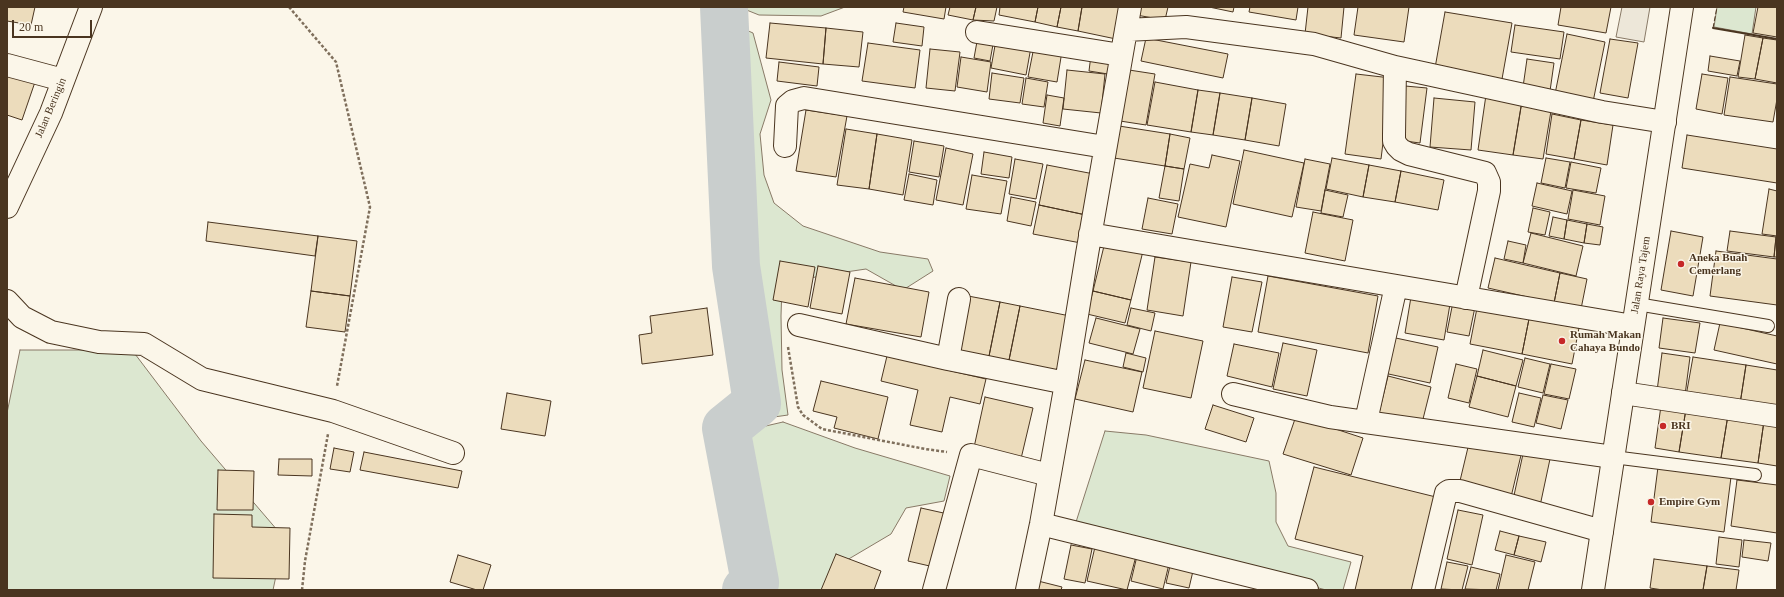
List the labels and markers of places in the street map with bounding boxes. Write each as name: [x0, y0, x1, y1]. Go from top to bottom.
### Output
place label: Aneka Buah Cemerlang: [1689, 251, 1747, 277]
marker: Aneka Buah Cemerlang: [1676, 259, 1686, 269]
place label: Rumah Makan Cahaya Bundo: [1570, 328, 1641, 354]
marker: Rumah Makan Cahaya Bundo: [1557, 336, 1567, 346]
place label: BRI: [1671, 419, 1691, 433]
marker: BRI: [1658, 421, 1668, 431]
place label: Empire Gym: [1659, 495, 1720, 509]
marker: Empire Gym: [1646, 497, 1656, 507]

